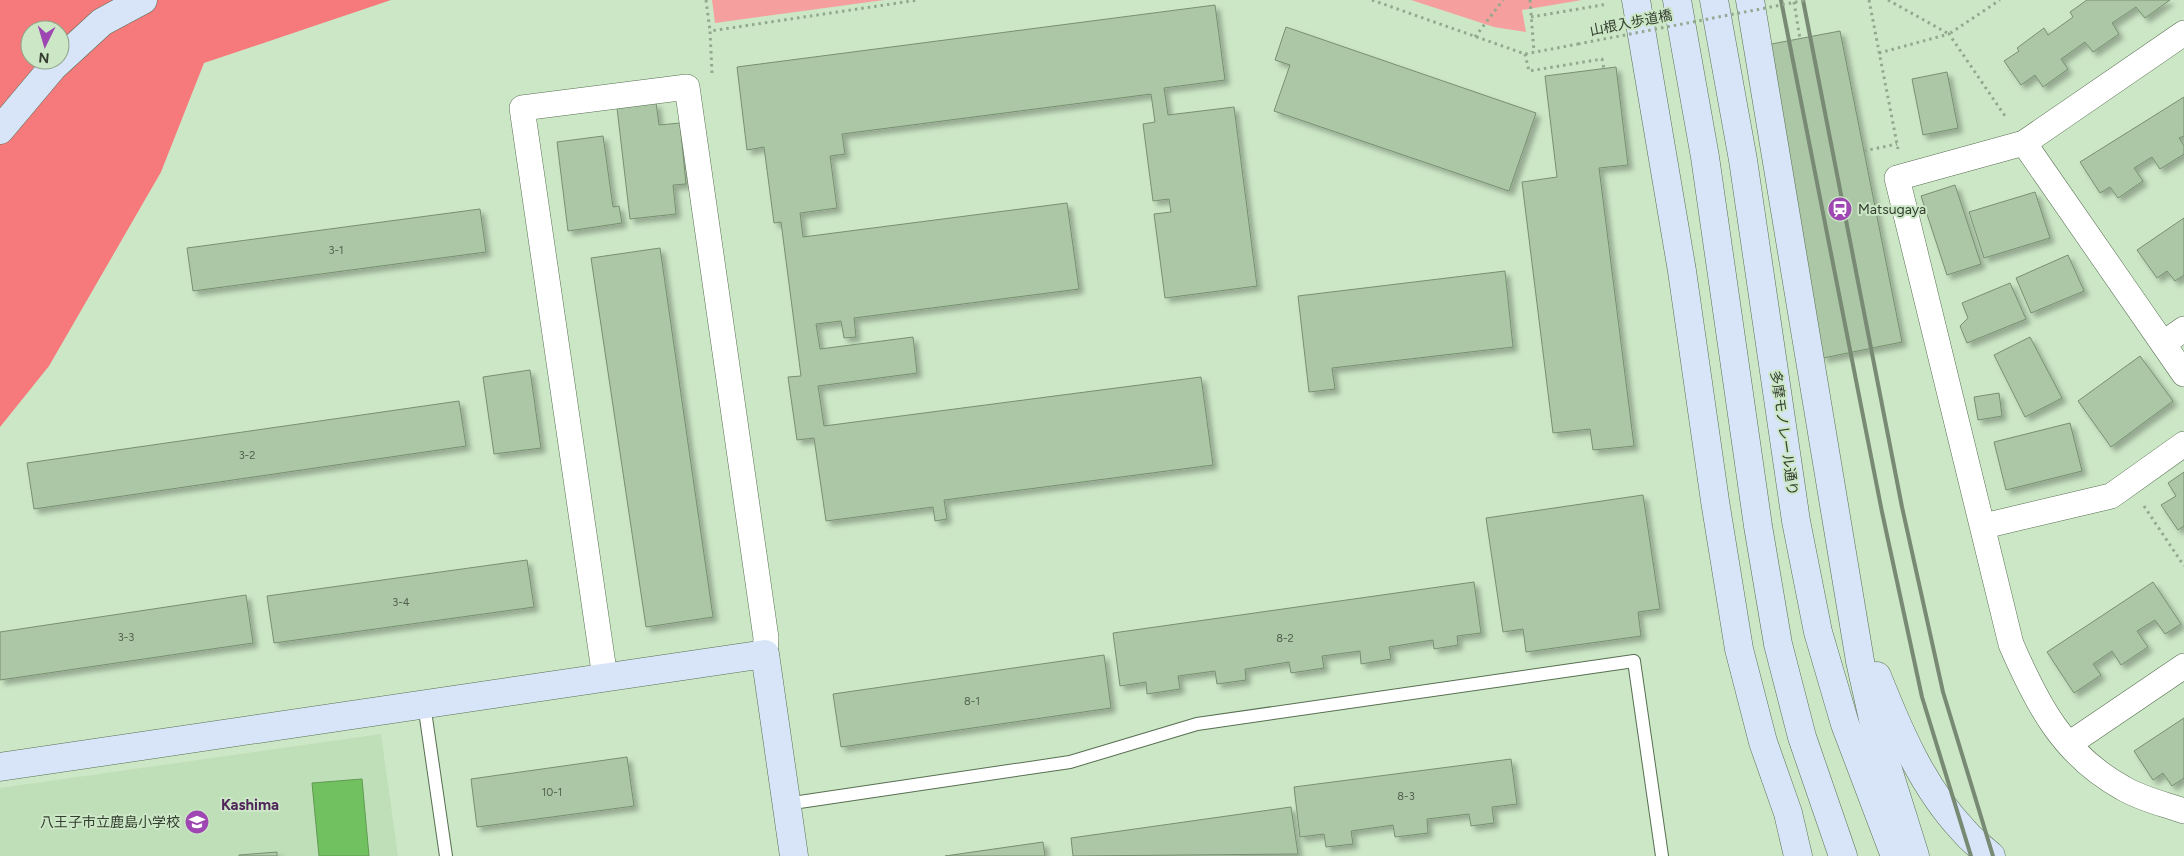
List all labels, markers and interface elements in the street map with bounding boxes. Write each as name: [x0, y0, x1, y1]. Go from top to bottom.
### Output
street label: 山根入歩道橋: [1588, 7, 1674, 39]
north arrow: [20, 20, 70, 70]
text: N: [38, 49, 50, 66]
station icon: Matsugaya: [1827, 196, 1853, 222]
place label: Matsugaya: [1858, 201, 1926, 218]
house number: 3-1: [328, 244, 344, 257]
street label: 多摩モノレール通り: [1767, 369, 1801, 497]
house number: 3-2: [239, 449, 255, 462]
house number: 3-4: [392, 596, 410, 609]
house number: 3-3: [118, 631, 134, 644]
house number: 8-2: [1276, 632, 1294, 645]
house number: 8-1: [964, 695, 980, 708]
house number: 10-1: [542, 786, 562, 799]
house number: 8-3: [1397, 790, 1415, 803]
district label: Kashima: [221, 796, 279, 814]
school or university icon: 八王子市立鹿島小学校: [184, 809, 210, 835]
place label: 八王子市立鹿島小学校: [40, 814, 180, 831]

